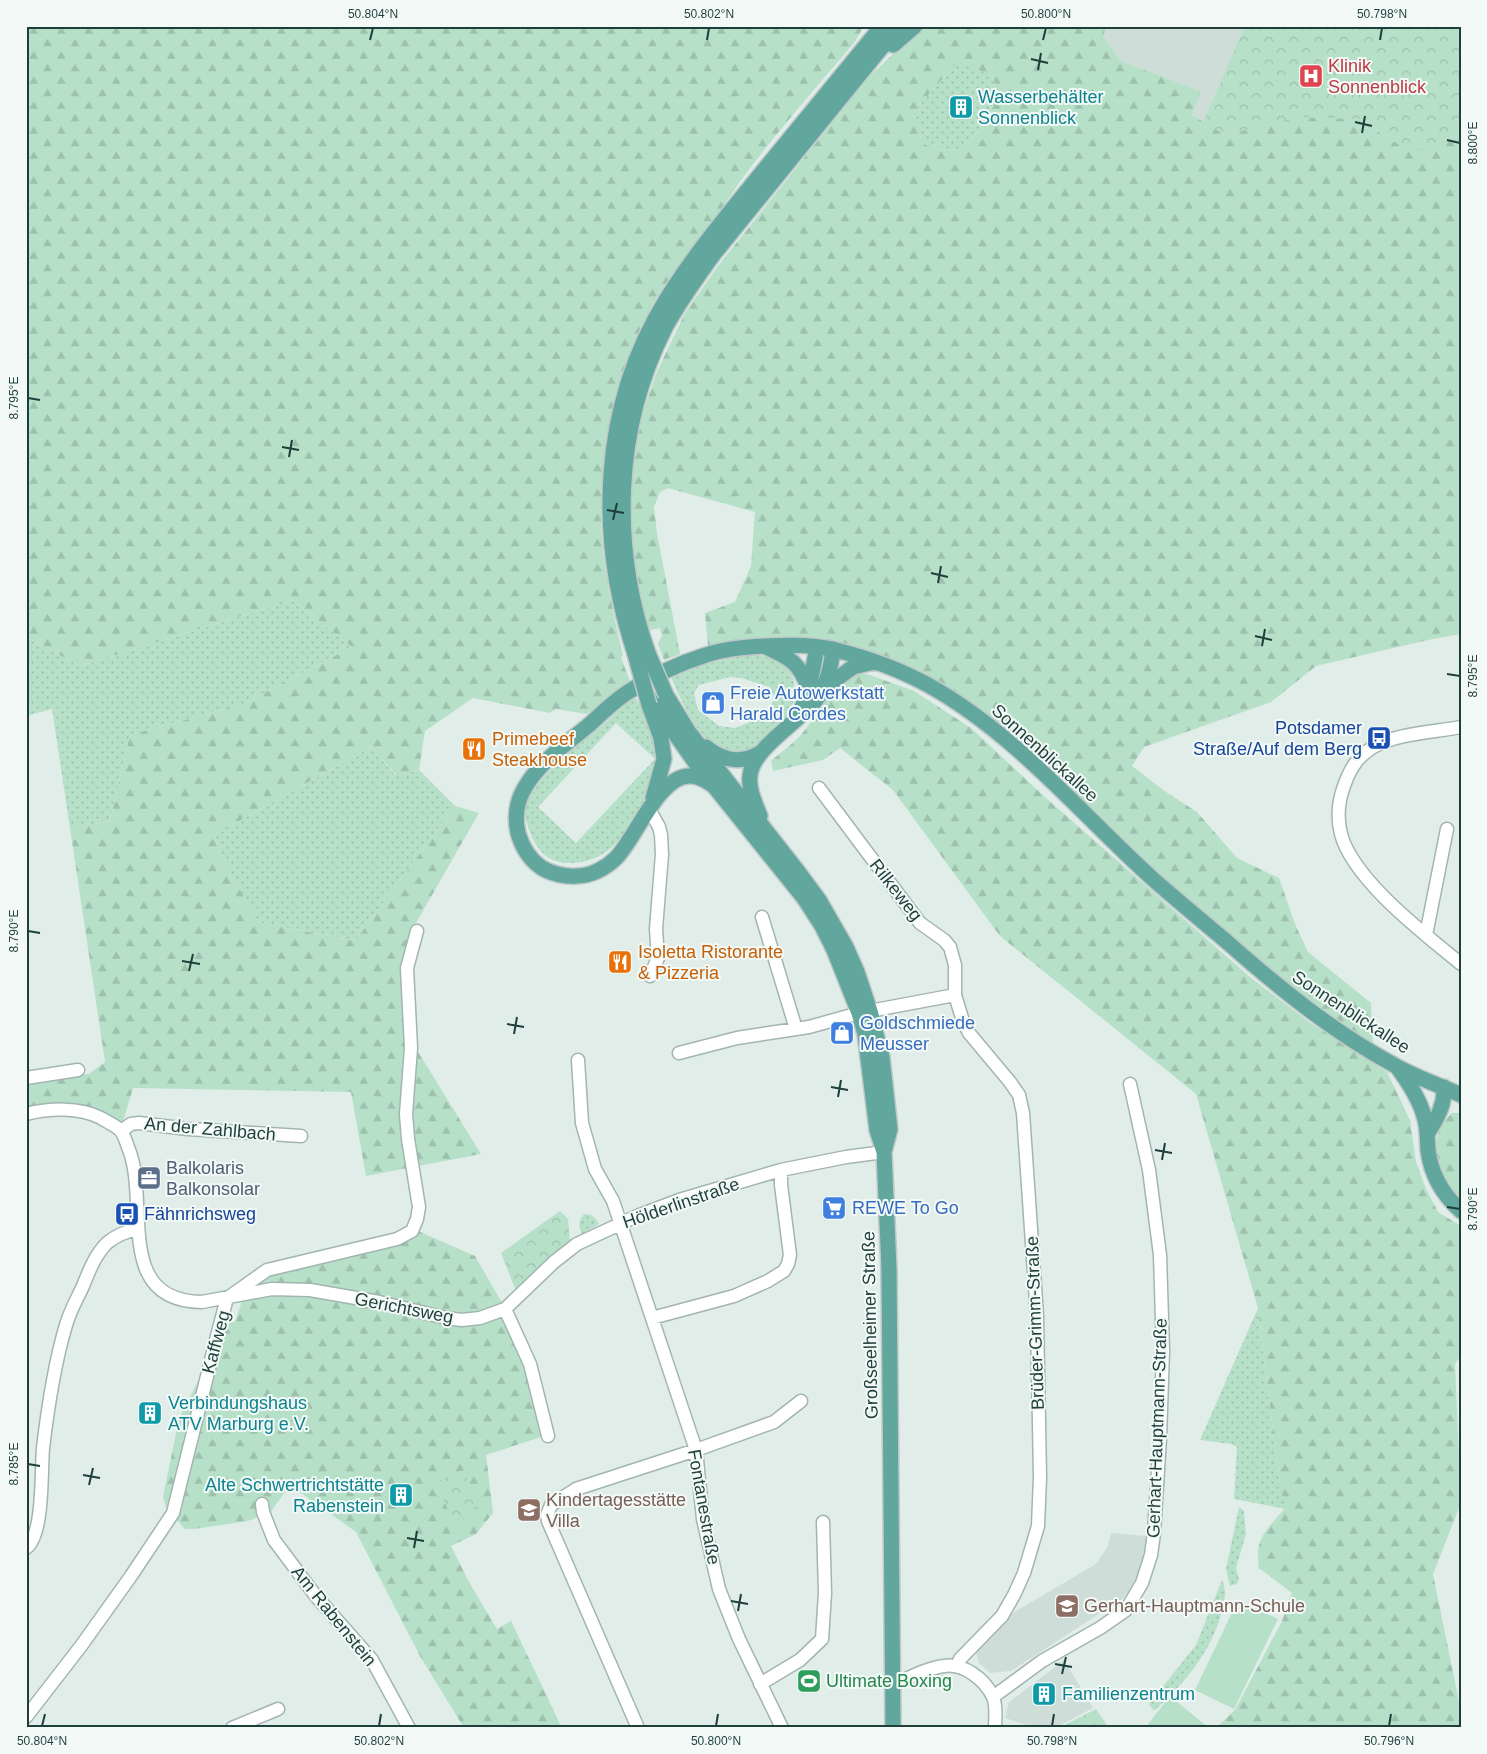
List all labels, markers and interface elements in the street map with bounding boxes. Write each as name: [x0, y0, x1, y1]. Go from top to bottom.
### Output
text: 50.804°N: [348, 7, 398, 21]
text: 50.802°N: [684, 7, 734, 21]
text: 50.800°N: [1021, 7, 1071, 21]
text: 50.798°N: [1357, 7, 1407, 21]
place label: Klinik Sonnenblick: [1328, 56, 1427, 97]
hospital icon: Klinik Sonnenblick: [1298, 63, 1324, 89]
place label: Wasserbehälter Sonnenblick: [978, 87, 1103, 128]
building icon: Wasserbehälter Sonnenblick: [948, 94, 974, 120]
text: 8.800°E: [1466, 122, 1480, 164]
text: 8.795°E: [7, 377, 21, 419]
text: 8.795°E: [1466, 655, 1480, 697]
place label: Freie Autowerkstatt Harald Cordes: [730, 683, 884, 724]
shop icon: Freie Autowerkstatt Harald Cordes: [700, 690, 726, 716]
street label: Sonnenblickallee: [988, 700, 1102, 806]
place label: Potsdamer Straße/Auf dem Berg: [1193, 718, 1362, 759]
bus stop icon: Potsdamer Straße/Auf dem Berg: [1366, 725, 1392, 751]
place label: Primebeef Steakhouse: [492, 729, 587, 770]
restaurant icon: Primebeef Steakhouse: [461, 736, 487, 762]
street label: Rilkeweg: [866, 855, 926, 925]
text: 8.790°E: [7, 910, 21, 952]
place label: Isoletta Ristorante & Pizzeria: [638, 942, 783, 983]
restaurant icon: Isoletta Ristorante & Pizzeria: [607, 949, 633, 975]
street label: Sonnenblickallee: [1288, 967, 1414, 1057]
place label: Goldschmiede Meusser: [860, 1013, 975, 1054]
shop icon: Goldschmiede Meusser: [829, 1020, 855, 1046]
street label: An der Zahlbach: [143, 1113, 277, 1145]
place label: Balkolaris Balkonsolar: [166, 1158, 260, 1199]
office icon: Balkolaris Balkonsolar: [136, 1165, 162, 1191]
street label: Hölderlinstraße: [620, 1174, 742, 1232]
text: 8.790°E: [1466, 1188, 1480, 1230]
supermarket icon: REWE To Go: [821, 1195, 847, 1221]
place label: REWE To Go: [852, 1198, 959, 1218]
bus stop icon: Fähnrichsweg: [114, 1201, 140, 1227]
place label: Fähnrichsweg: [144, 1204, 256, 1224]
street label: Großseelheimer Straße: [858, 1231, 882, 1419]
street label: Brüder-Grimm-Straße: [1022, 1236, 1048, 1410]
street label: Gerichtsweg: [353, 1289, 455, 1327]
street label: Kaffweg: [198, 1308, 234, 1376]
street label: Gerhart-Hauptmann-Straße: [1143, 1318, 1171, 1538]
place label: Verbindungshaus ATV Marburg e.V.: [168, 1393, 309, 1434]
building icon: Verbindungshaus ATV Marburg e.V.: [137, 1400, 163, 1426]
text: 8.785°E: [7, 1443, 21, 1485]
street label: Fontanestraße: [684, 1448, 724, 1566]
place label: Alte Schwertrichtstätte Rabenstein: [205, 1475, 384, 1516]
building icon: Alte Schwertrichtstätte Rabenstein: [388, 1482, 414, 1508]
place label: Kindertagesstätte Villa: [546, 1490, 686, 1531]
school or university icon: Kindertagesstätte Villa: [516, 1497, 542, 1523]
street label: Am Rabenstein: [288, 1562, 380, 1670]
school or university icon: Gerhart-Hauptmann-Schule: [1054, 1593, 1080, 1619]
place label: Gerhart-Hauptmann-Schule: [1084, 1596, 1305, 1616]
sports icon: Ultimate Boxing: [796, 1668, 822, 1694]
place label: Ultimate Boxing: [826, 1671, 952, 1691]
building icon: Familienzentrum: [1031, 1681, 1057, 1707]
place label: Familienzentrum: [1062, 1684, 1195, 1704]
text: 50.804°N: [17, 1734, 67, 1748]
text: 50.802°N: [354, 1734, 404, 1748]
text: 50.800°N: [691, 1734, 741, 1748]
text: 50.798°N: [1027, 1734, 1077, 1748]
text: 50.796°N: [1364, 1734, 1414, 1748]

